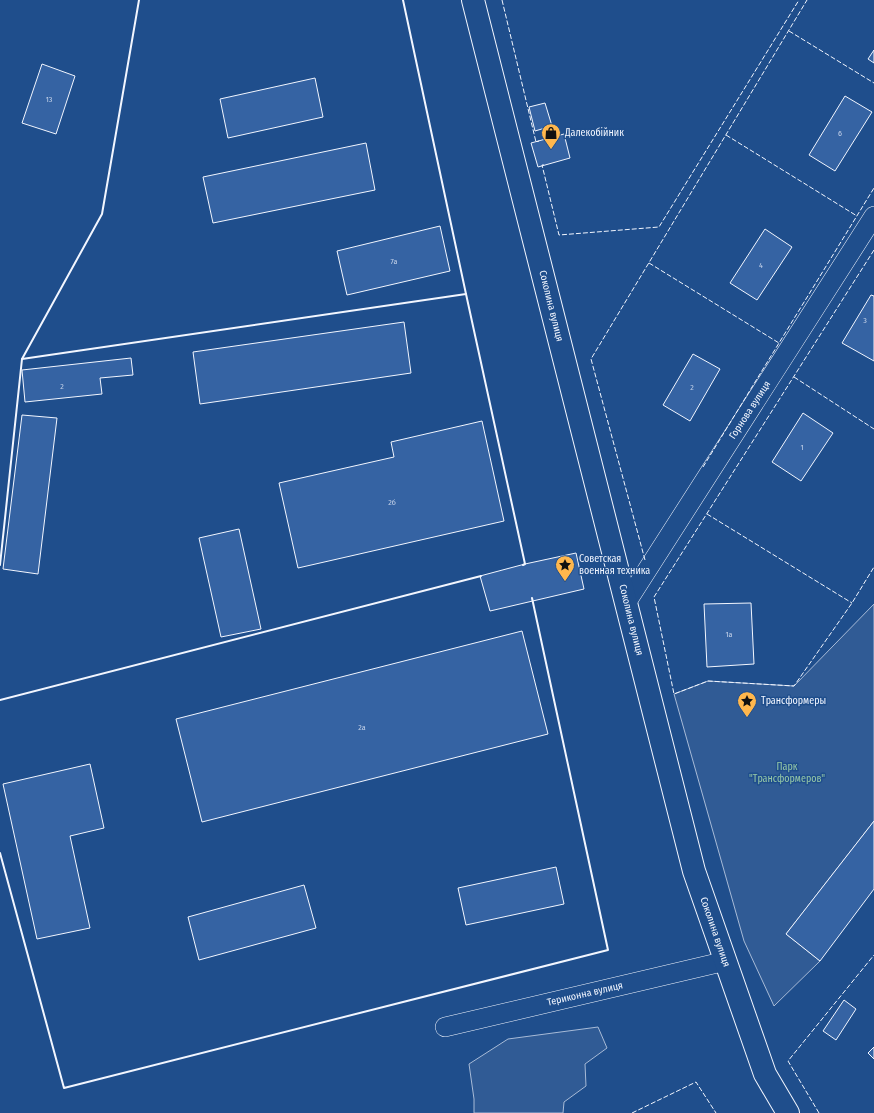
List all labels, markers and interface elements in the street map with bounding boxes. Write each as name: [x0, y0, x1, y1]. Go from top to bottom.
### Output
house number: 13: [46, 95, 53, 104]
shop icon: Далекобійник: [540, 122, 562, 150]
place label: Далекобійник: [564, 126, 624, 139]
house number: 6: [838, 129, 842, 138]
house number: 7а: [391, 257, 398, 266]
house number: 4: [759, 261, 763, 270]
street label: Соколина вулиця: [536, 269, 566, 343]
house number: 3: [863, 316, 867, 325]
street label: Горнова вулиця: [727, 379, 773, 441]
house number: 2: [60, 382, 64, 391]
house number: 2: [690, 383, 694, 392]
house number: 1: [800, 443, 804, 452]
house number: 2б: [388, 498, 396, 507]
place label: Советская военная техника: [579, 553, 650, 577]
place icon: Советская военная техника: [554, 554, 576, 582]
street label: Соколина вулиця: [616, 583, 646, 657]
house number: 1а: [725, 630, 733, 639]
place icon: Трансформеры: [736, 690, 758, 718]
place label: Трансформеры: [761, 695, 826, 707]
house number: 2а: [358, 723, 366, 732]
park label: Парк "Трансформеров": [749, 761, 825, 785]
street label: Соколина вулиця: [697, 896, 733, 968]
street label: Териконна вулиця: [546, 979, 624, 1009]

